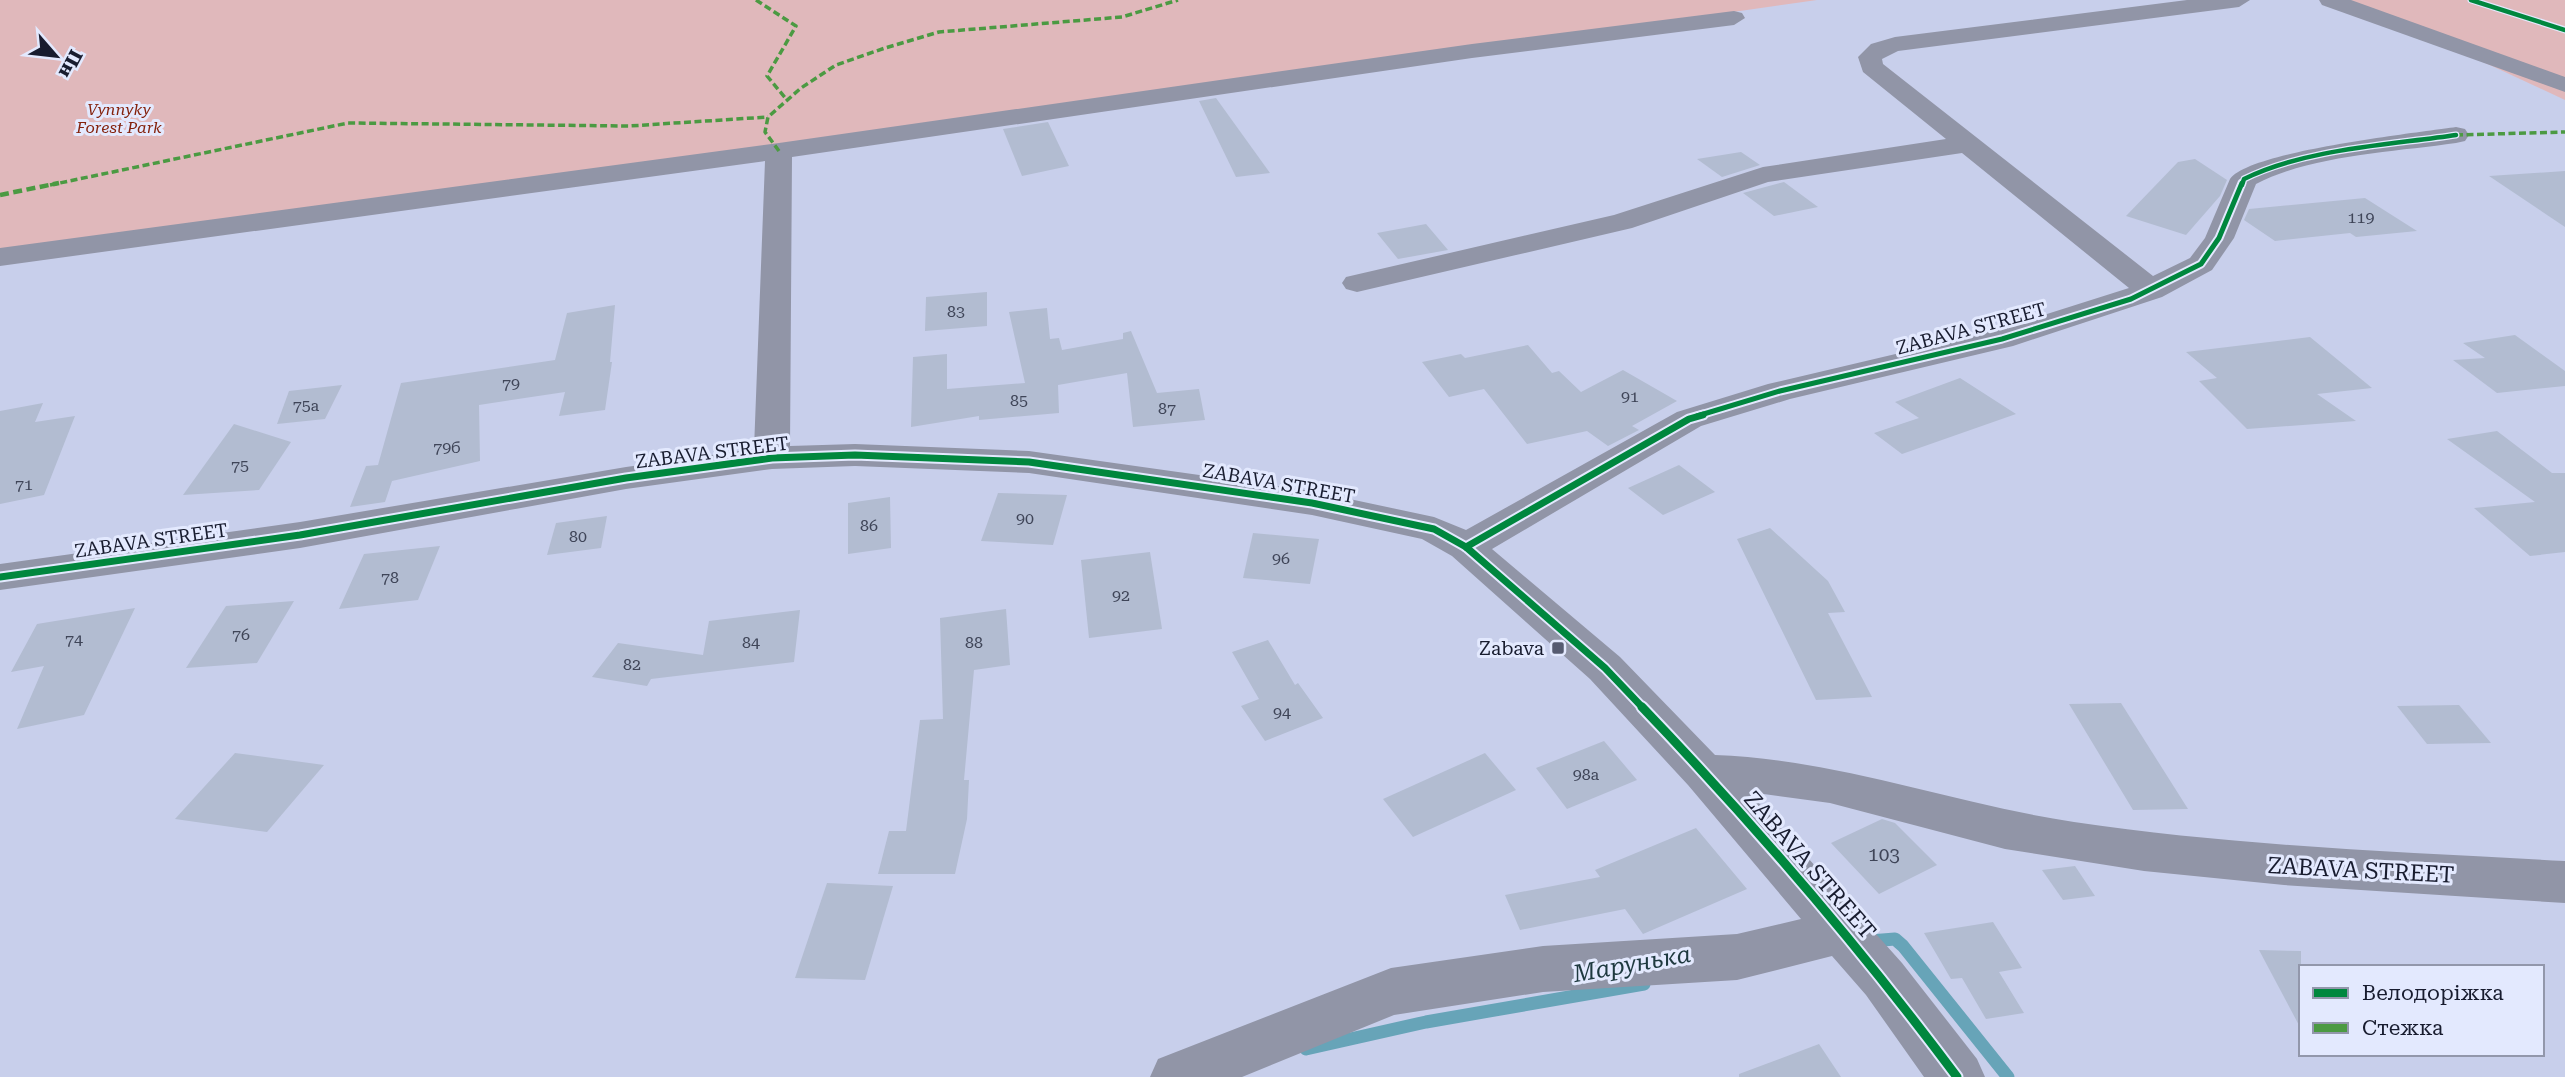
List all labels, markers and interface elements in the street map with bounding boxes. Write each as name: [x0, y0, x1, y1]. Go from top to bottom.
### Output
north arrow: [21, 21, 91, 91]
text: Пн: [54, 46, 87, 82]
park label: Vynnyky Forest Park: [75, 100, 162, 137]
house number: 119: [2348, 208, 2374, 227]
street label: ZABAVA STREET: [1894, 297, 2049, 360]
house number: 83: [947, 302, 965, 321]
house number: 79: [502, 374, 520, 393]
house number: 91: [1621, 387, 1639, 406]
house number: 85: [1010, 391, 1028, 410]
house number: 75а: [293, 396, 320, 415]
house number: 87: [1158, 399, 1176, 418]
street label: ZABAVA STREET: [634, 432, 790, 473]
house number: 79б: [433, 438, 461, 457]
house number: 75: [231, 456, 249, 475]
street label: ZABAVA STREET: [1201, 459, 1357, 508]
house number: 71: [15, 475, 33, 494]
house number: 90: [1016, 509, 1034, 528]
house number: 86: [860, 516, 878, 535]
street label: ZABAVA STREET: [73, 518, 229, 563]
house number: 80: [569, 527, 587, 546]
house number: 96: [1272, 549, 1290, 568]
house number: 78: [381, 568, 399, 587]
house number: 92: [1112, 586, 1130, 605]
house number: 76: [232, 625, 250, 644]
house number: 74: [65, 630, 83, 649]
house number: 84: [742, 633, 760, 652]
house number: 88: [965, 633, 983, 652]
place label: Zabava: [1479, 637, 1545, 660]
marker: Zabava: [1550, 640, 1566, 656]
house number: 82: [623, 655, 641, 674]
house number: 94: [1273, 703, 1291, 722]
house number: 98а: [1573, 765, 1600, 784]
street label: ZABAVA STREET: [1738, 786, 1881, 945]
house number: 103: [1868, 843, 1900, 866]
street label: ZABAVA STREET: [2267, 852, 2455, 889]
water label: Марунька: [1570, 940, 1693, 988]
legend: [2299, 965, 2544, 1056]
text: Велодоріжка: [2362, 981, 2504, 1005]
text: Стежка: [2362, 1016, 2444, 1040]

